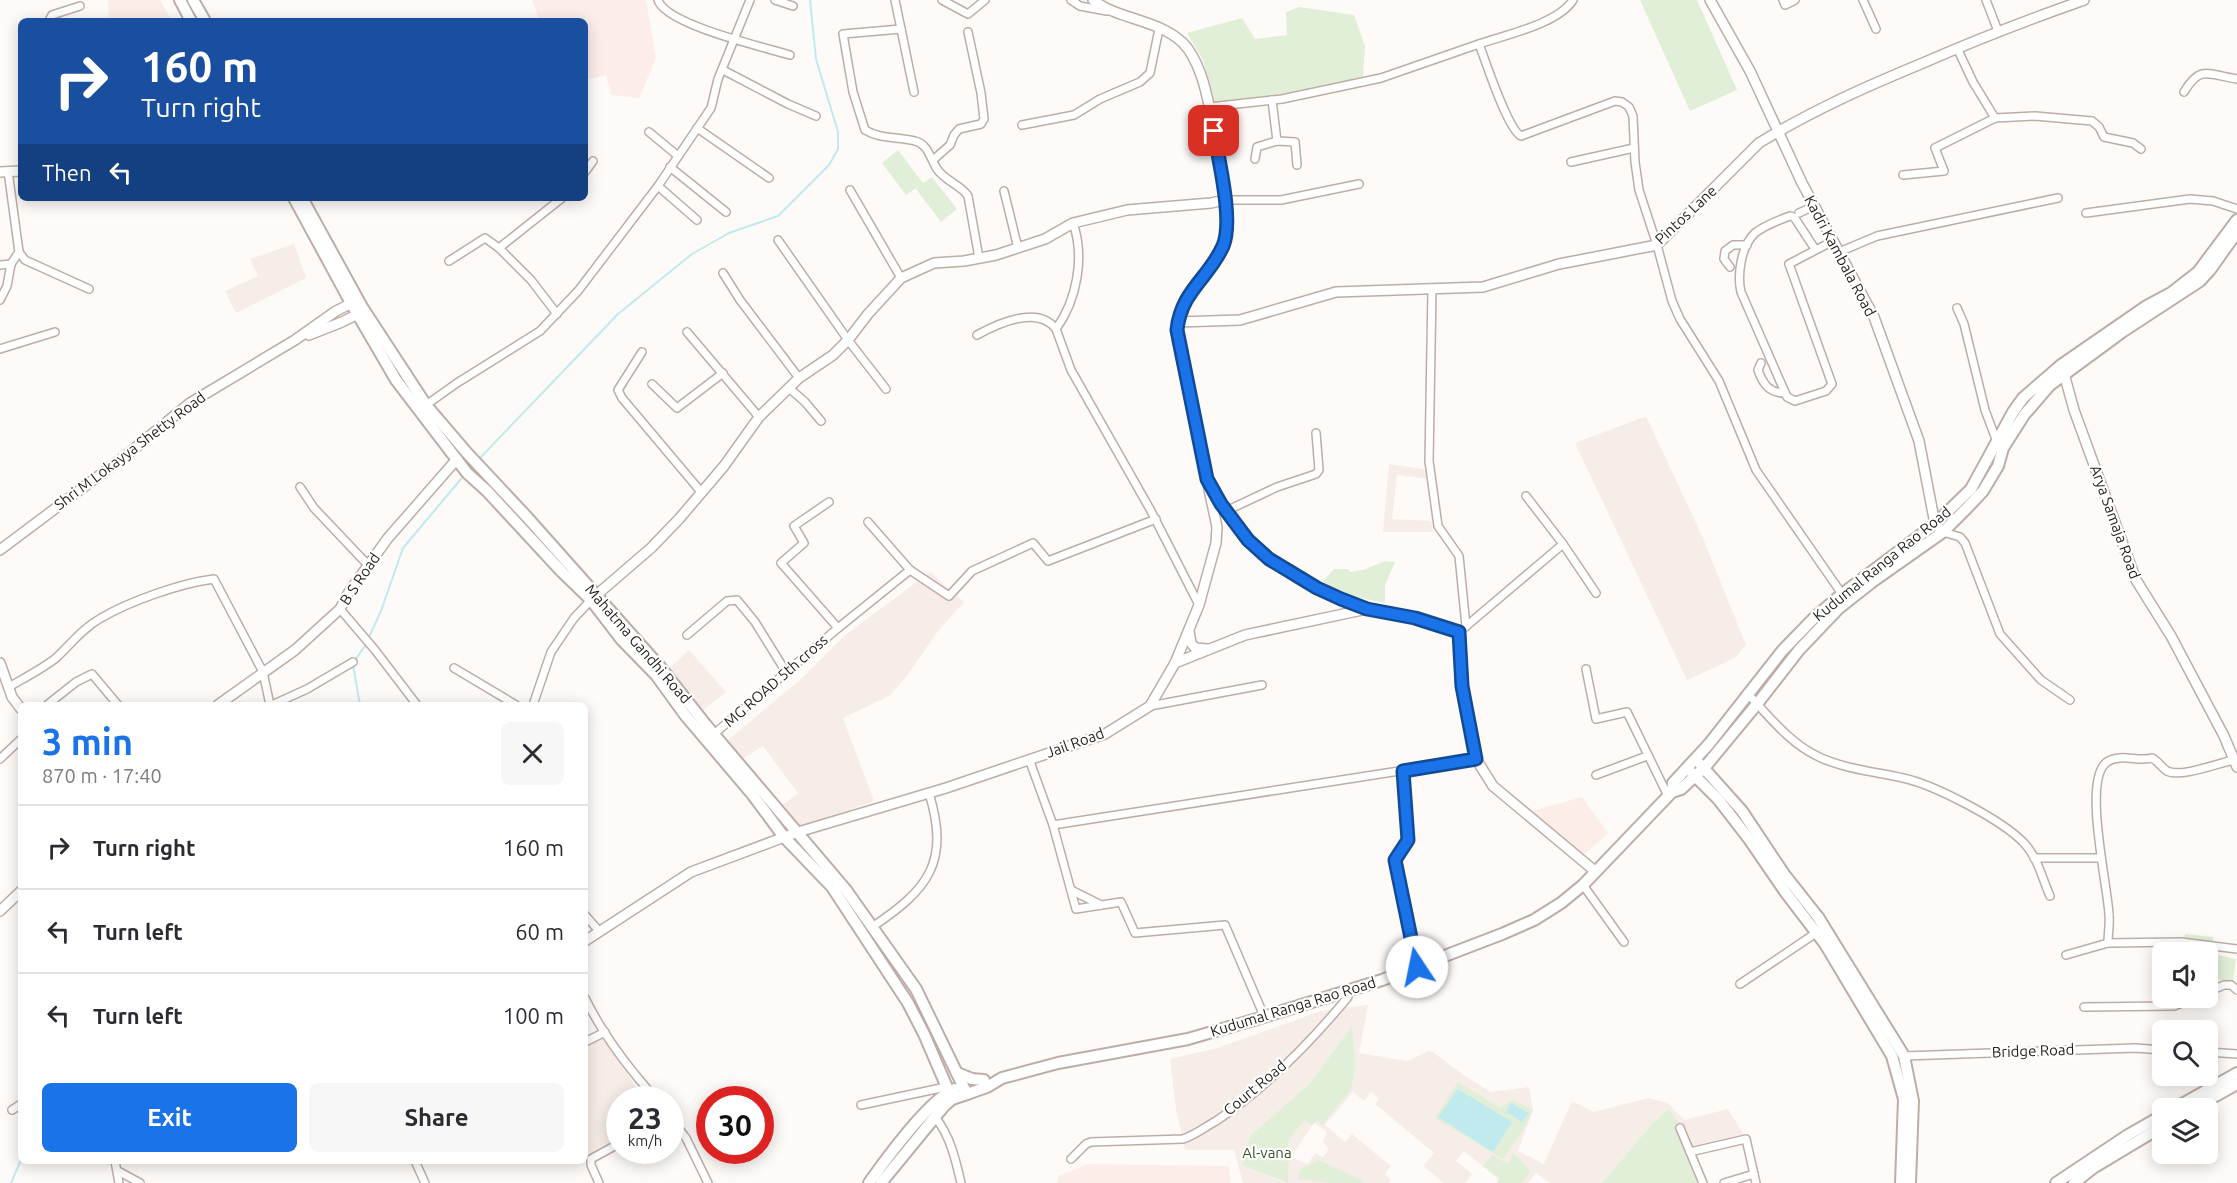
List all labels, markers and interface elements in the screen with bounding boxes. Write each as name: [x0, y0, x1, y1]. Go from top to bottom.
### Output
icon: right: [42, 42, 120, 120]
text: 160 m: [141, 43, 258, 90]
text: Turn right: [141, 92, 261, 122]
pin: [1188, 105, 1239, 156]
icon: arrive: [1197, 114, 1230, 147]
icon: left: [104, 156, 137, 189]
text: Then: [42, 160, 92, 185]
street label: Pintos Lane: [1651, 182, 1720, 247]
street label: Kadri Kambala Road: [1801, 192, 1879, 319]
street label: Shri M Lokayya Shetty Road: [51, 388, 209, 513]
street label: Arya Samaja Road: [2087, 463, 2144, 581]
street label: Kudumal Ranga Rao Road: [1809, 503, 1954, 624]
street label: B S Road: [336, 550, 383, 608]
street label: Mahatma Gandhi Road: [582, 581, 695, 707]
street label: MG ROAD 5th cross: [720, 631, 831, 730]
text: 3 min: [42, 721, 133, 762]
button: close: [501, 722, 564, 785]
street label: Jail Road: [1043, 724, 1106, 761]
text: 870 m · 17:40: [42, 764, 162, 787]
icon: right: [42, 831, 75, 864]
text: Turn right: [93, 835, 195, 860]
text: 160 m: [503, 835, 564, 860]
icon: left: [42, 915, 75, 948]
text: Turn left: [93, 919, 183, 944]
text: 60 m: [515, 919, 564, 944]
position arrow: [1385, 935, 1449, 999]
map controls: [2152, 942, 2218, 1164]
button: sound: [2152, 942, 2218, 1008]
street label: Kudumal Ranga Rao Road: [1208, 973, 1378, 1040]
icon: left: [42, 999, 75, 1032]
text: Turn left: [93, 1003, 183, 1028]
text: 100 m: [503, 1003, 564, 1028]
button: search: [2152, 1020, 2218, 1086]
street label: Bridge Road: [1991, 1041, 2075, 1060]
street label: Court Road: [1220, 1057, 1289, 1119]
button: Exit: [42, 1083, 297, 1152]
button: Share: [309, 1083, 564, 1152]
speed limit sign: 30: [696, 1086, 774, 1164]
button: layers: [2152, 1098, 2218, 1164]
text: 23: [628, 1101, 662, 1135]
text: km/h: [628, 1132, 662, 1149]
park label: Al-vana: [1242, 1144, 1292, 1161]

